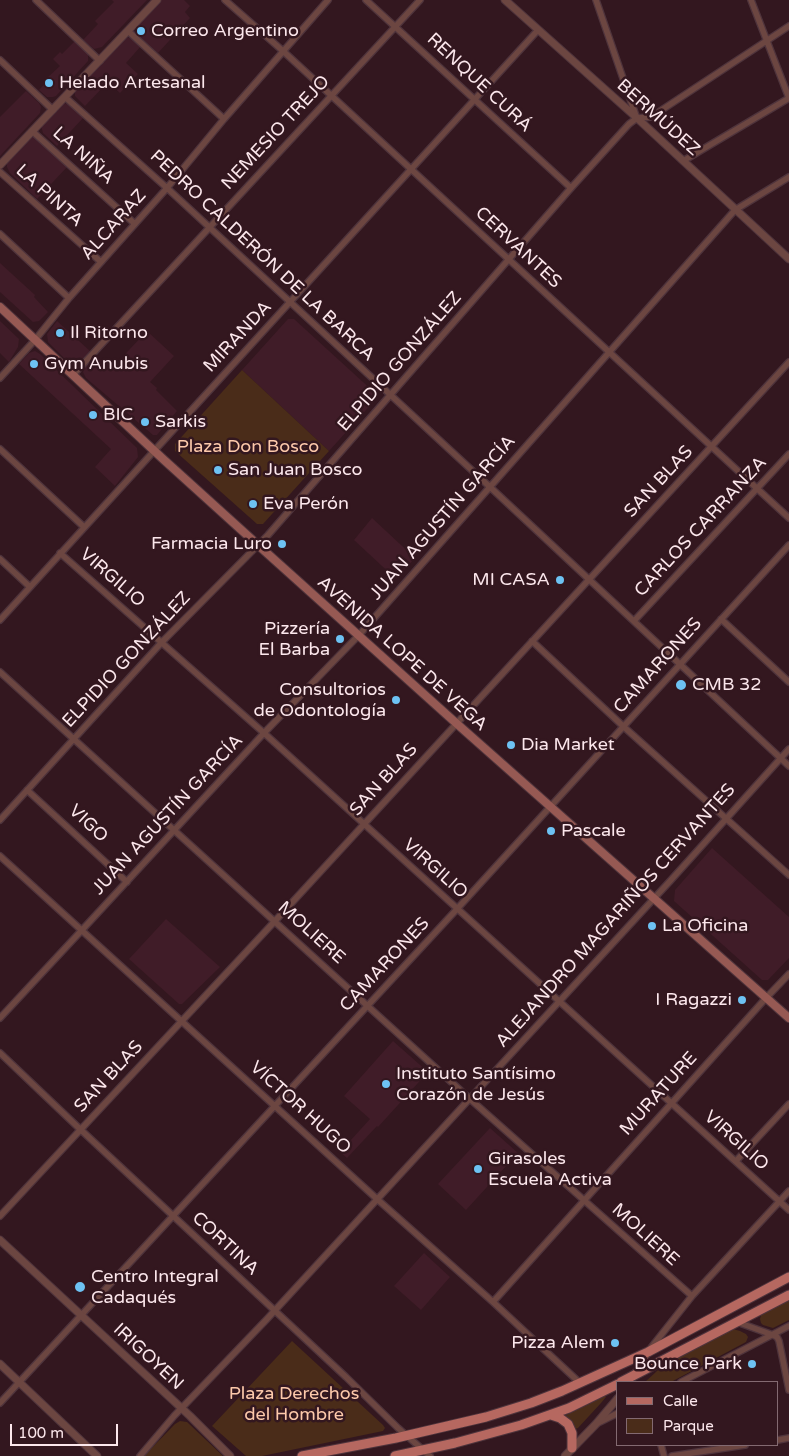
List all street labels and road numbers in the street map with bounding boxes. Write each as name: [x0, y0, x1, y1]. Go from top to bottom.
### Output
street label: RENQUE CURÁ: [422, 29, 536, 137]
street label: NEMESIO TREJO: [217, 71, 335, 195]
street label: BERMÚDEZ: [612, 75, 704, 161]
street label: LA NIÑA: [48, 123, 118, 189]
street label: PEDRO CALDERÓN DE LA BARCA: [145, 146, 379, 366]
street label: LA PINTA: [11, 160, 87, 232]
street label: ALCARAZ: [77, 185, 151, 265]
street label: CERVANTES: [470, 203, 566, 293]
street label: ELPIDIO GONZÁLEZ: [333, 288, 467, 436]
street label: MIRANDA: [199, 297, 277, 377]
street label: JUAN AGUSTÍN GARCÍA: [366, 431, 520, 605]
street label: SAN BLAS: [620, 441, 698, 523]
street label: CARLOS CARRANZA: [630, 452, 772, 602]
street label: VIRGILIO: [75, 544, 149, 612]
street label: AVENIDA LOPE DE VEGA: [313, 572, 491, 736]
street label: ELPIDIO GONZÁLEZ: [58, 588, 196, 732]
street label: CAMARONES: [609, 614, 707, 718]
street label: JUAN AGUSTÍN GARCÍA: [88, 730, 248, 900]
street label: SAN BLAS: [346, 739, 422, 821]
street label: ALEJANDRO MAGARIÑOS CERVANTES: [492, 780, 740, 1052]
street label: VIGO: [64, 800, 112, 848]
street label: VIRGILIO: [398, 834, 472, 904]
street label: MOLIERE: [273, 897, 349, 969]
street label: CAMARONES: [336, 913, 434, 1017]
street label: SAN BLAS: [70, 1036, 148, 1118]
street label: MURATURE: [616, 1048, 702, 1140]
street label: VÍCTOR HUGO: [245, 1057, 355, 1159]
street label: VIRGILIO: [699, 1106, 773, 1176]
street label: MOLIERE: [607, 1199, 683, 1271]
street label: CORTINA: [187, 1208, 263, 1280]
street label: IRIGOYEN: [108, 1319, 188, 1395]

